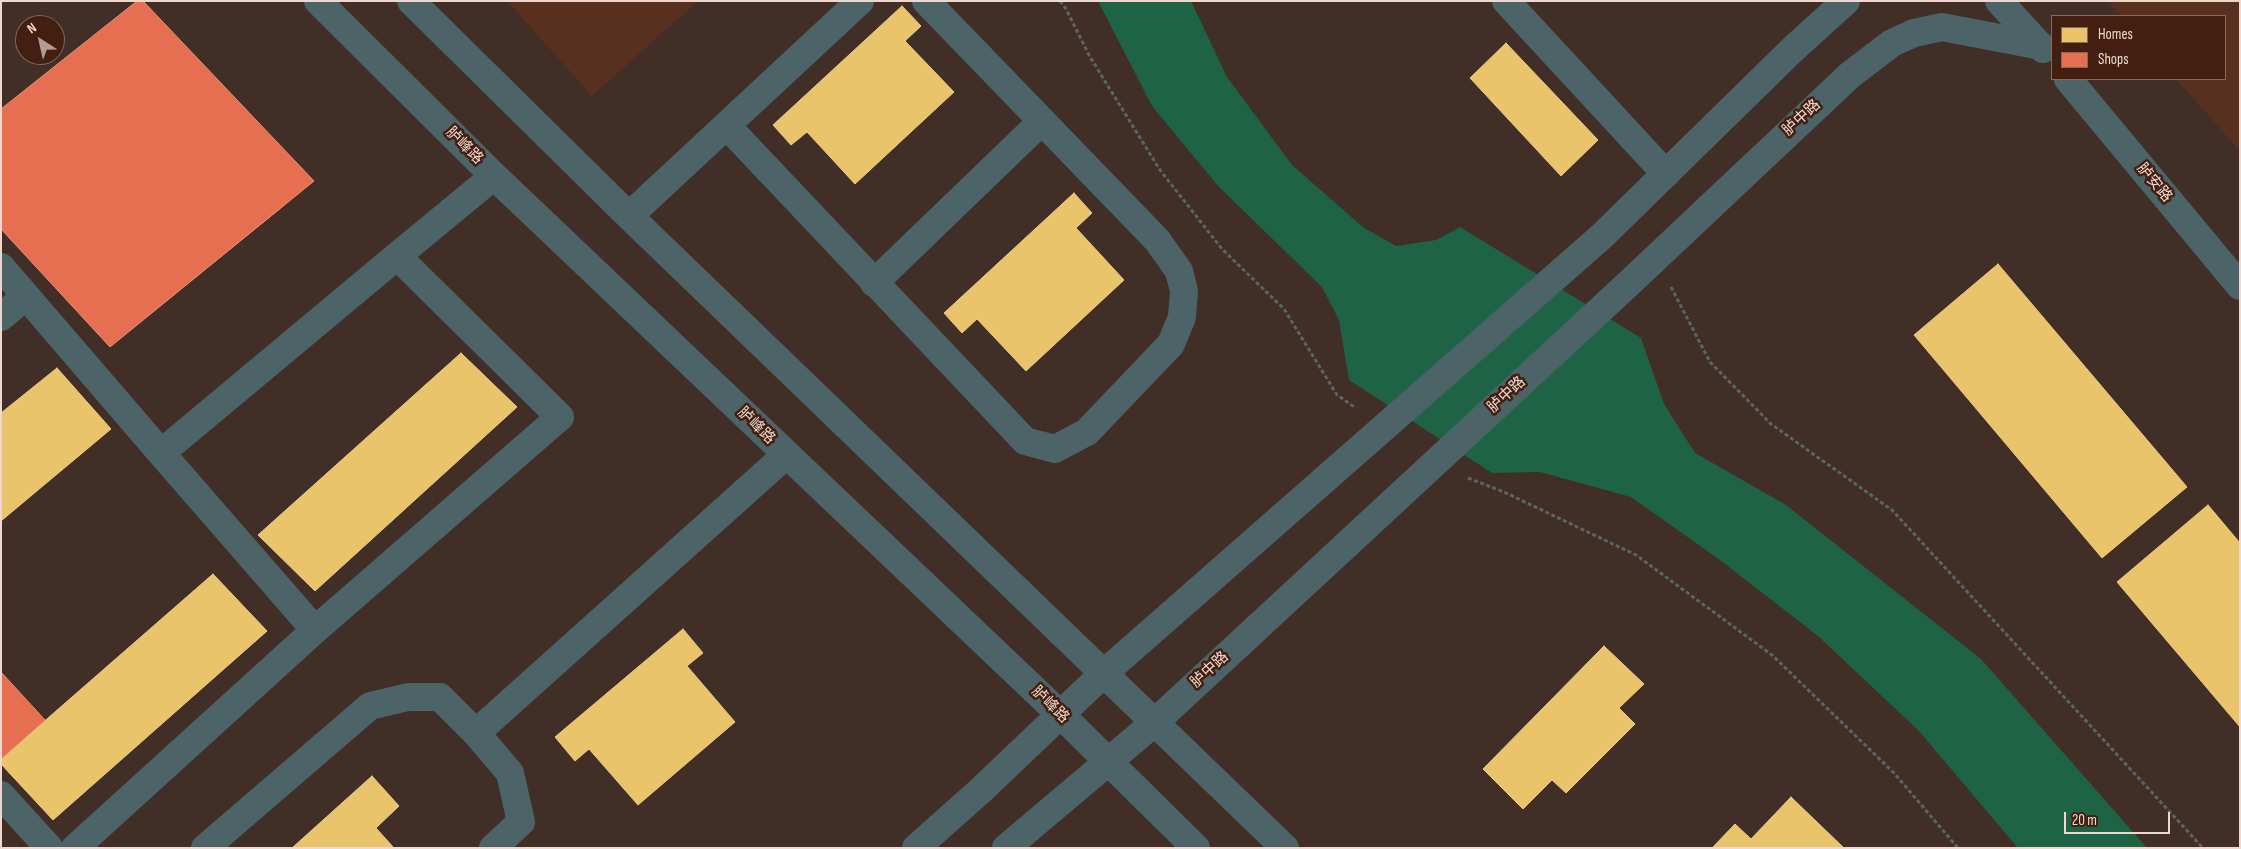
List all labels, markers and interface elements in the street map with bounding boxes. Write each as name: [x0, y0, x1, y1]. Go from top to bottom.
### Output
north arrow: [15, 15, 65, 65]
legend: [2051, 15, 2226, 80]
text: N: [24, 19, 40, 37]
text: Homes: [2098, 25, 2133, 44]
text: Shops: [2098, 50, 2129, 69]
street label: 胪中路: [1779, 96, 1825, 140]
street label: 胪峰路: [442, 124, 486, 168]
street label: 胪安路: [2133, 160, 2175, 206]
street label: 胪中路: [1484, 373, 1530, 417]
street label: 胪峰路: [734, 404, 778, 448]
street label: 胪中路: [1187, 648, 1233, 692]
street label: 胪峰路: [1028, 683, 1072, 727]
scale bar: [2066, 802, 2172, 834]
text: 20 m: [2072, 811, 2097, 830]

